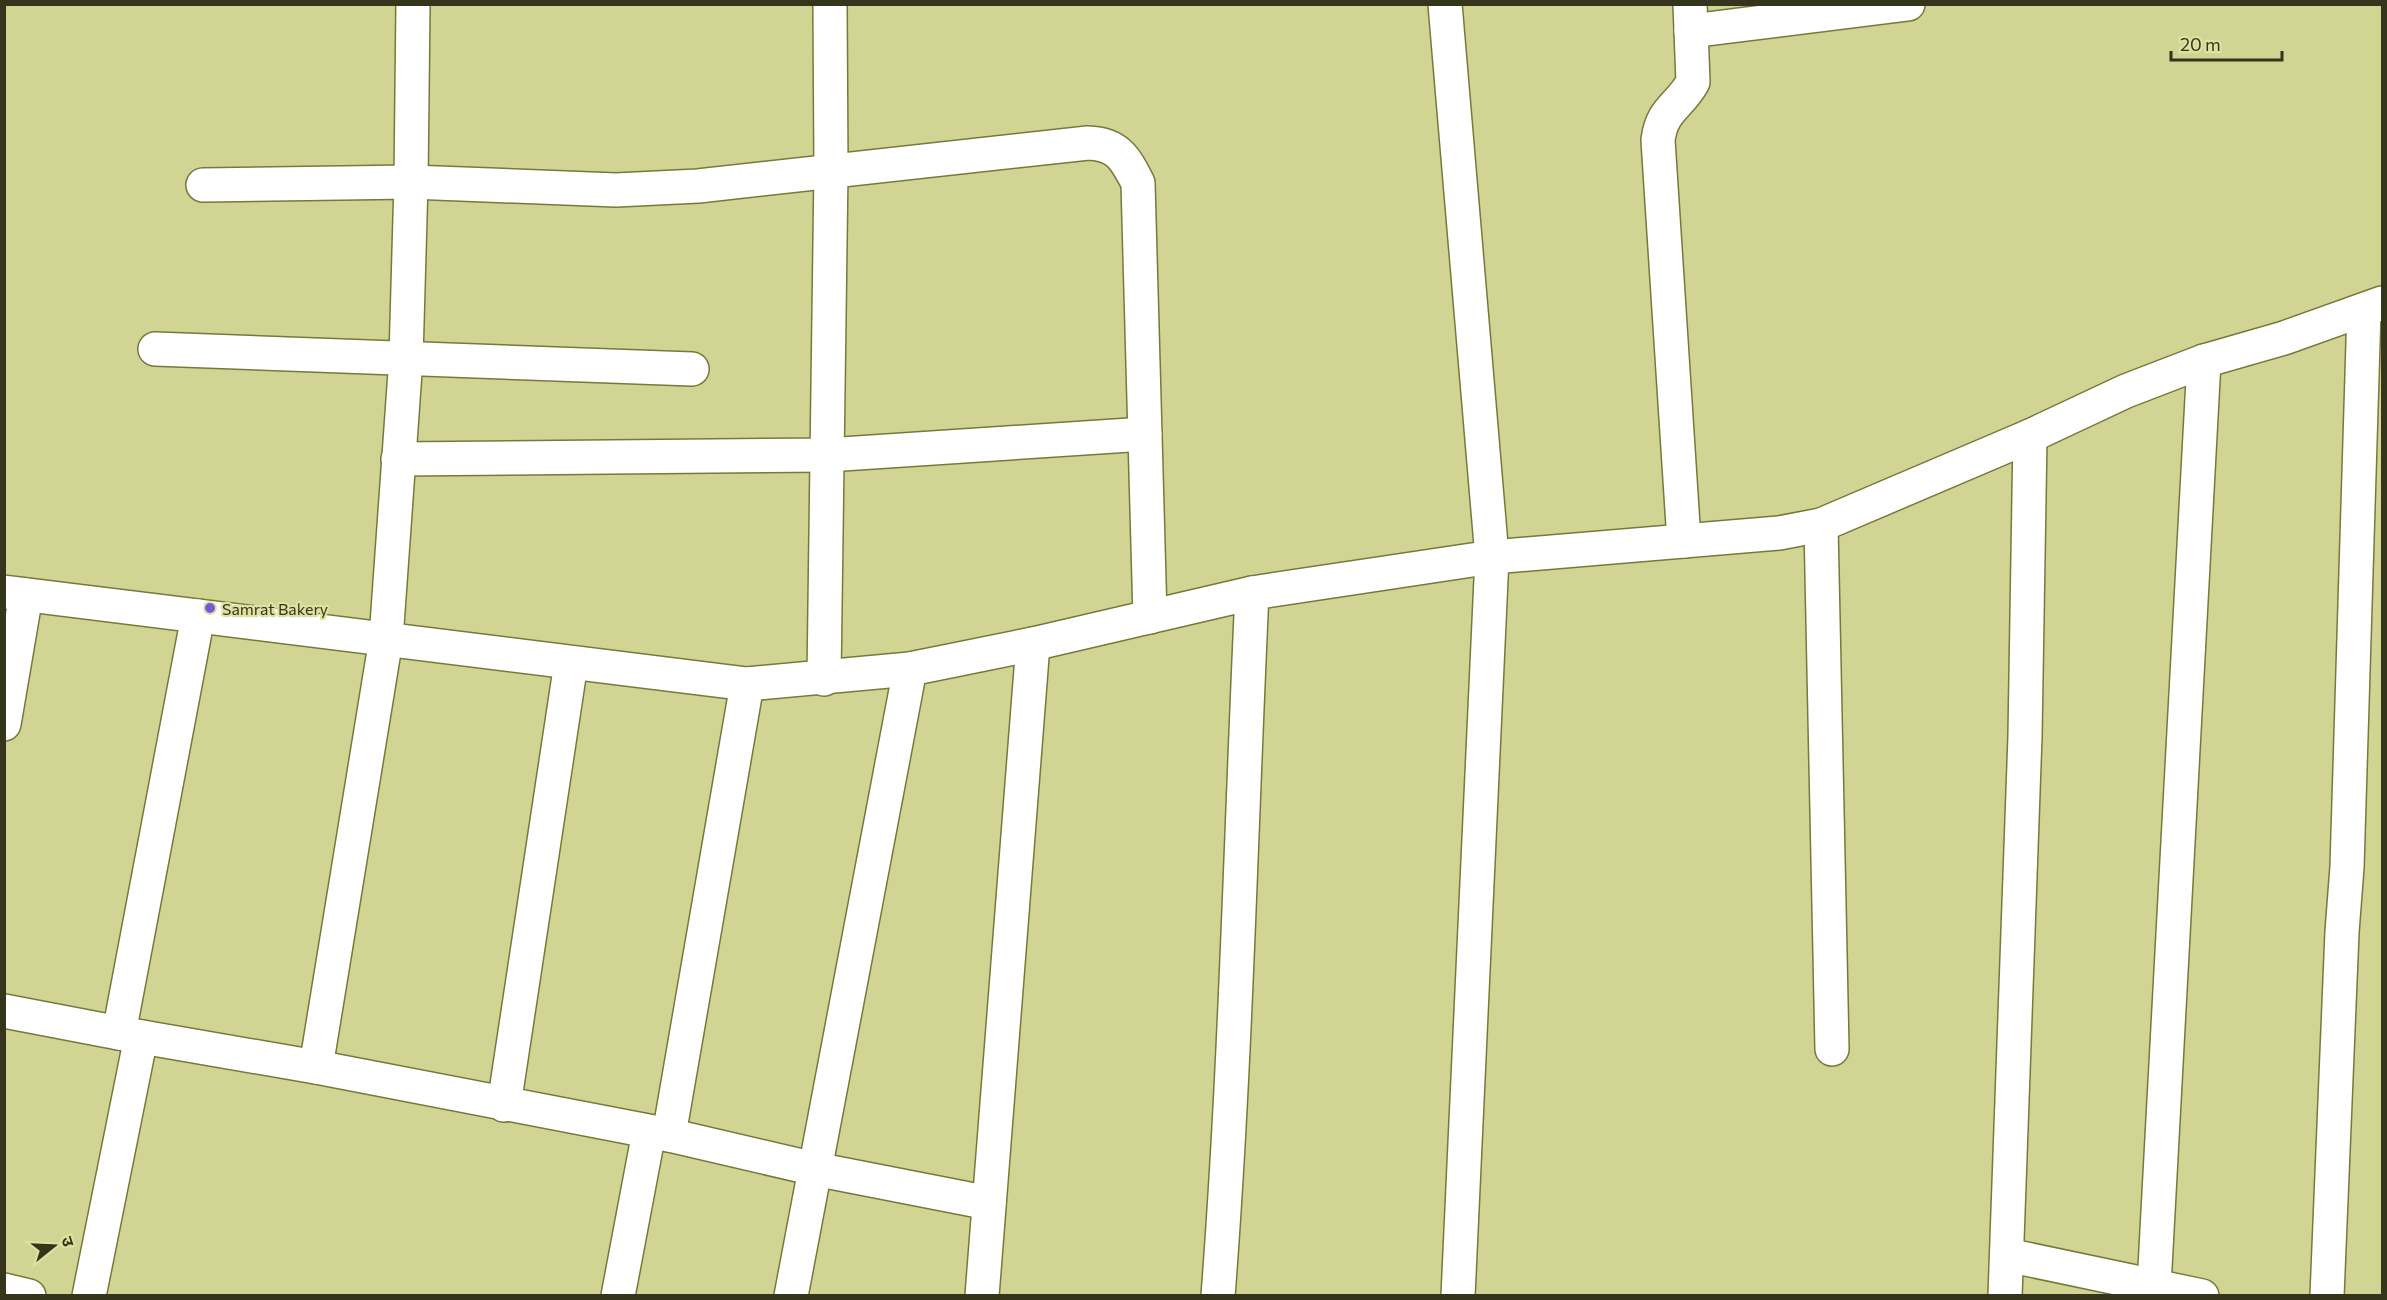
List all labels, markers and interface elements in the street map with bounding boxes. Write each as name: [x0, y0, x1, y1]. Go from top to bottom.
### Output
scale bar: [2171, 24, 2282, 62]
text: 20 m: [2180, 33, 2221, 55]
place label: Samrat Bakery: [222, 599, 328, 618]
marker: Samrat Bakery: [203, 601, 217, 615]
north arrow: [24, 1216, 84, 1276]
text: उ: [58, 1234, 79, 1249]

